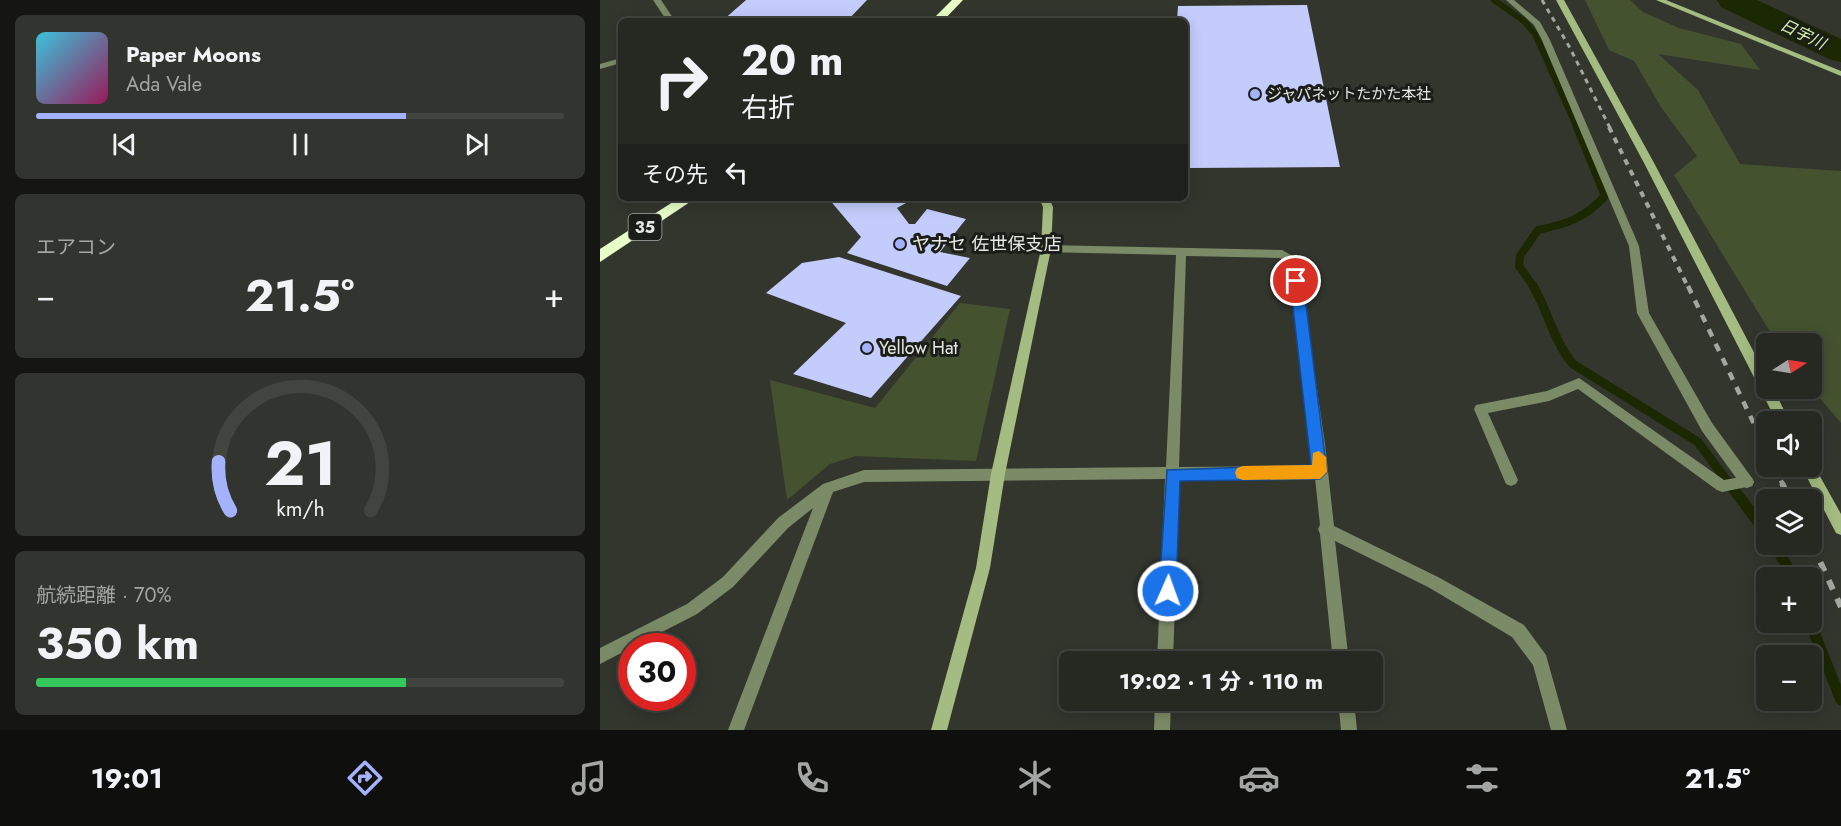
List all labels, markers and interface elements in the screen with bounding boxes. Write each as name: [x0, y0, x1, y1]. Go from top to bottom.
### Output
water label: 日宇川: [1776, 13, 1831, 56]
text: 20 m: [741, 30, 843, 91]
text: Paper Moons: [126, 38, 261, 70]
icon: right: [642, 42, 720, 120]
text: Ada Vale: [126, 70, 202, 99]
place label: ジャパネットたかた本社: [1267, 83, 1431, 105]
marker: ジャパネットたかた本社: [1248, 87, 1262, 101]
text: 右折: [741, 88, 795, 127]
icon: previous: [108, 128, 141, 161]
icon: pause: [284, 128, 317, 161]
icon: next: [460, 128, 493, 161]
icon: left: [720, 156, 753, 189]
text: その先: [642, 158, 708, 190]
road number: 35: [628, 214, 662, 240]
place label: ヤナセ 佐世保支店: [912, 231, 1061, 257]
text: エアコン: [36, 233, 116, 262]
marker: ヤナセ 佐世保支店: [893, 237, 907, 251]
pin: [1270, 255, 1321, 306]
text: 21.5°: [245, 263, 354, 328]
icon: arrive: [1279, 264, 1312, 297]
text: −: [36, 272, 55, 319]
text: +: [544, 272, 564, 319]
north arrow: [1756, 333, 1822, 399]
map controls: [1756, 333, 1822, 711]
place label: Yellow Hat: [879, 335, 959, 361]
marker: Yellow Hat: [860, 341, 874, 355]
button: sound: [1756, 411, 1822, 477]
text: 21: [264, 419, 336, 509]
button: layers: [1756, 489, 1822, 555]
text: km/h: [276, 494, 324, 525]
position arrow: [1136, 559, 1200, 623]
button: +: [1756, 567, 1822, 633]
text: 航続距離 · 70%: [36, 581, 172, 610]
text: 350 km: [36, 611, 199, 676]
speed limit sign: 30: [618, 633, 696, 711]
button: −: [1756, 645, 1822, 711]
text: 19:02 · 1 分 · 110 m: [1119, 665, 1323, 697]
icon: directions: [344, 757, 386, 799]
icon: music: [568, 757, 610, 799]
icon: phone: [791, 757, 833, 799]
icon: climate: [1014, 757, 1056, 799]
icon: car: [1238, 757, 1280, 799]
icon: filters: [1461, 757, 1503, 799]
text: 19:01: [91, 759, 163, 798]
text: 21.5°: [1685, 759, 1750, 798]

